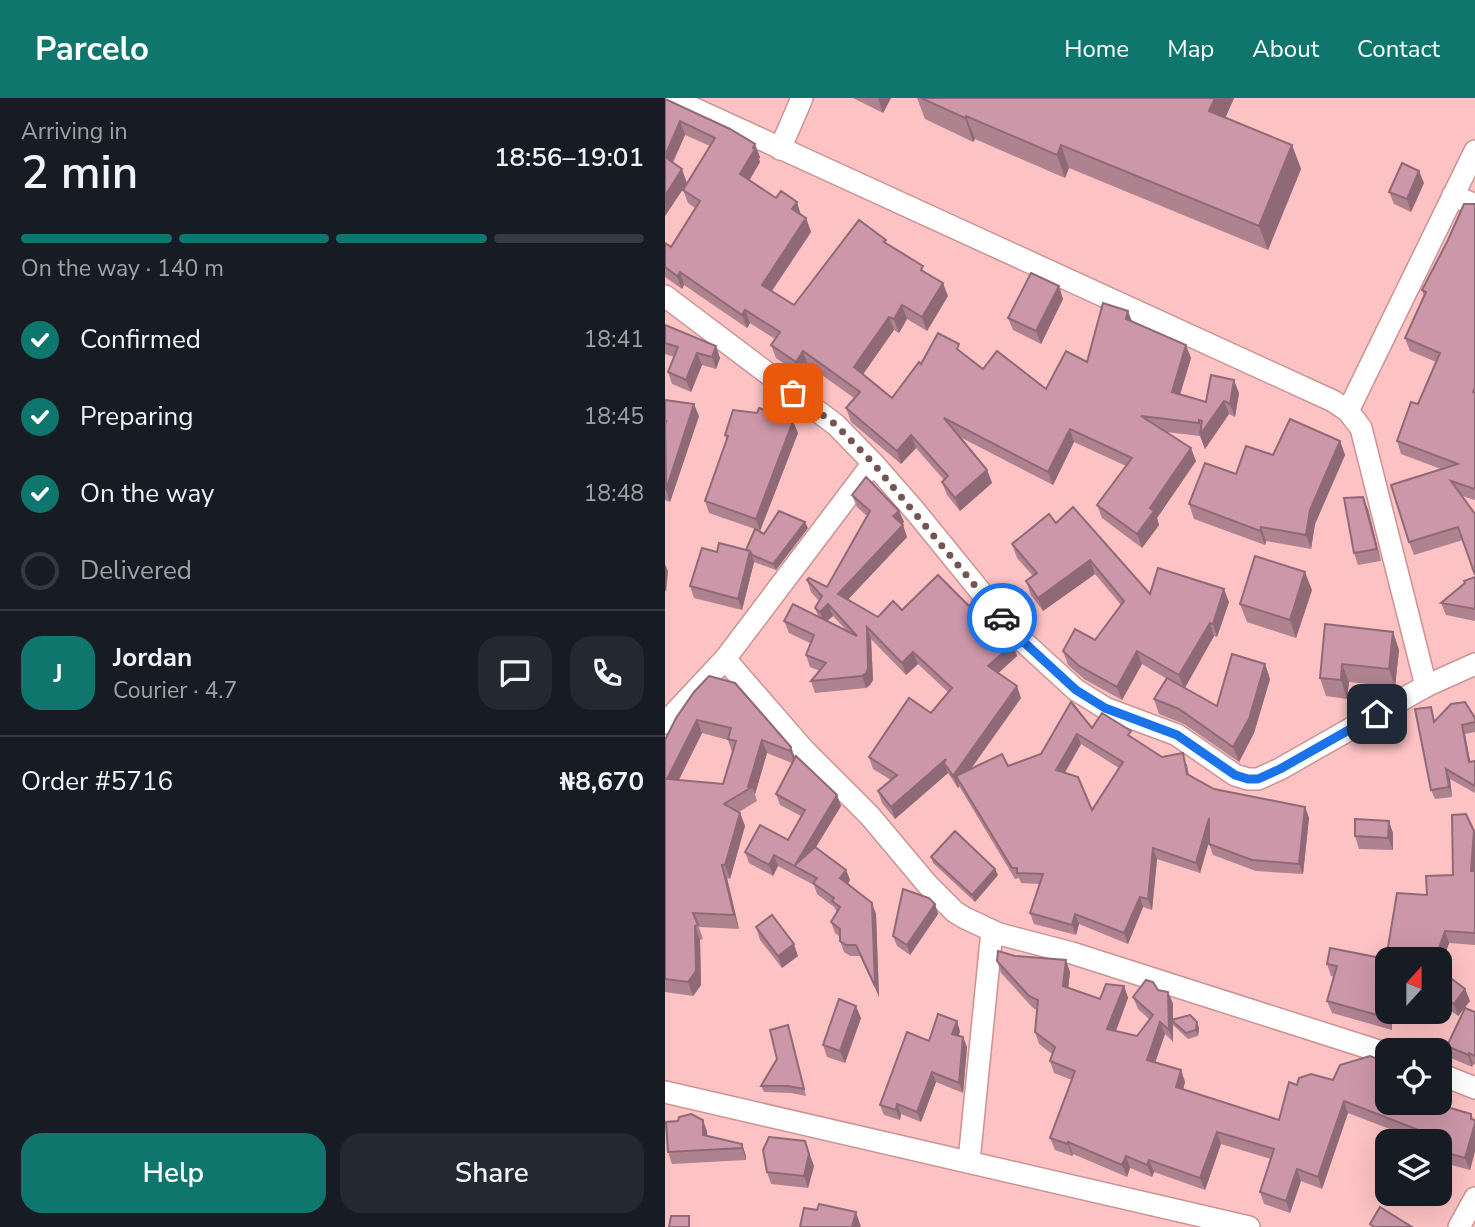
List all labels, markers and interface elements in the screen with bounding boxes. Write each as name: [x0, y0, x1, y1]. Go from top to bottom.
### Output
text: Parcelo: [35, 27, 149, 72]
text: Home: [1064, 33, 1129, 65]
text: Map: [1167, 33, 1214, 65]
text: About: [1252, 33, 1319, 65]
text: Contact: [1357, 33, 1440, 65]
text: Arriving in: [21, 116, 128, 147]
text: 18:56–19:01: [494, 140, 644, 175]
text: 2 min: [21, 141, 138, 204]
text: On the way · 140 m: [21, 253, 224, 284]
icon: check: [21, 321, 59, 359]
text: Confirmed: [80, 322, 201, 357]
text: 18:41: [584, 324, 644, 355]
pin: [763, 363, 823, 423]
icon: bag: [774, 374, 812, 412]
icon: check: [21, 398, 59, 436]
text: Preparing: [80, 399, 193, 434]
text: 18:45: [584, 401, 644, 432]
icon: check: [21, 475, 59, 513]
text: On the way: [80, 476, 214, 511]
text: 18:48: [584, 478, 644, 509]
text: Delivered: [80, 553, 192, 588]
courier: [967, 583, 1037, 653]
icon: car: [983, 599, 1021, 637]
button: chat: [478, 636, 552, 710]
button: phone: [570, 636, 644, 710]
text: Jordan: [113, 640, 192, 675]
text: J: [53, 656, 63, 691]
text: Courier · 4.7: [113, 675, 237, 706]
pin: [1347, 684, 1407, 744]
icon: home: [1358, 695, 1396, 733]
text: Order #5716: [21, 764, 173, 799]
text: ₦8,670: [560, 764, 644, 799]
north arrow: [1375, 947, 1453, 1024]
map controls: [1375, 947, 1452, 1206]
button: locate: [1375, 1038, 1452, 1115]
button: layers: [1375, 1129, 1452, 1206]
button: Help: [21, 1133, 326, 1213]
button: Share: [340, 1133, 644, 1213]

